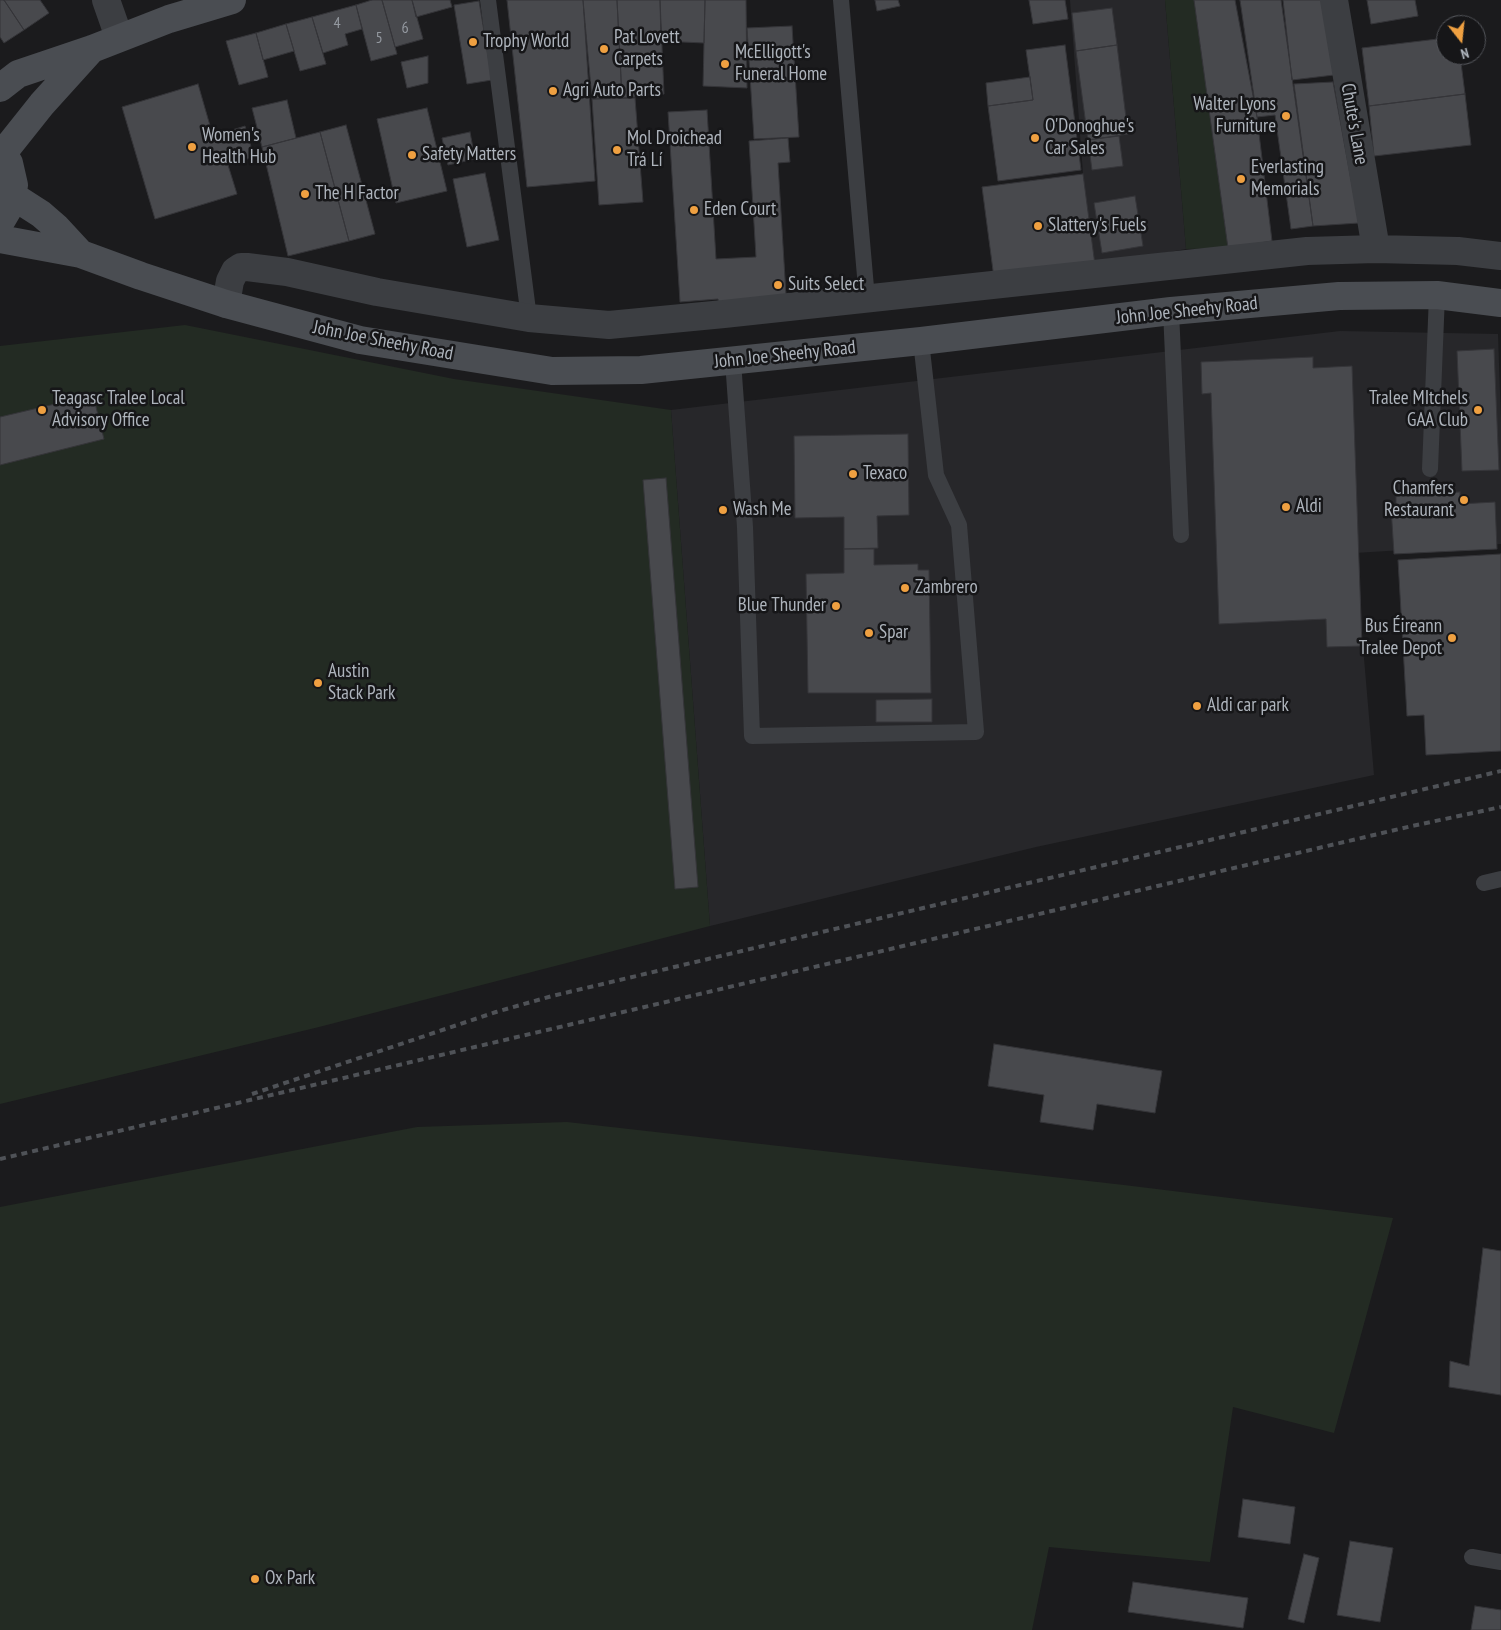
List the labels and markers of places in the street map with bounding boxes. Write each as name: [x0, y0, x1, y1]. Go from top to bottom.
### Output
place label: Pat Lovett Carpets: [614, 27, 680, 71]
place label: Trophy World: [483, 31, 569, 53]
marker: Trophy World: [467, 36, 479, 48]
place label: McElligott's Funeral Home: [735, 42, 827, 86]
marker: Pat Lovett Carpets: [598, 43, 610, 55]
marker: McElligott's Funeral Home: [719, 58, 731, 70]
place label: Agri Auto Parts: [563, 80, 661, 102]
marker: Agri Auto Parts: [547, 85, 559, 97]
place label: Walter Lyons Furniture: [1193, 94, 1276, 138]
marker: Walter Lyons Furniture: [1280, 110, 1292, 122]
place label: O'Donoghue's Car Sales: [1045, 116, 1134, 160]
place label: Women's Health Hub: [202, 125, 276, 169]
place label: Mol Droichead Trá Lí: [627, 128, 722, 172]
marker: O'Donoghue's Car Sales: [1029, 132, 1041, 144]
marker: Women's Health Hub: [186, 141, 198, 153]
place label: Safety Matters: [422, 144, 516, 166]
marker: Mol Droichead Trá Lí: [611, 144, 623, 156]
marker: Safety Matters: [406, 149, 418, 161]
place label: Everlasting Memorials: [1251, 157, 1324, 201]
marker: Everlasting Memorials: [1235, 173, 1247, 185]
place label: The H Factor: [315, 183, 399, 205]
marker: The H Factor: [299, 188, 311, 200]
place label: Eden Court: [704, 199, 776, 221]
marker: Eden Court: [688, 204, 700, 216]
place label: Slattery's Fuels: [1048, 215, 1146, 237]
marker: Slattery's Fuels: [1032, 220, 1044, 232]
place label: Suits Select: [788, 274, 864, 296]
marker: Suits Select: [772, 279, 784, 291]
place label: Teagasc Tralee Local Advisory Office: [52, 388, 185, 432]
place label: Tralee MItchels GAA Club: [1369, 388, 1468, 432]
marker: Teagasc Tralee Local Advisory Office: [36, 404, 48, 416]
marker: Tralee MItchels GAA Club: [1472, 404, 1484, 416]
place label: Texaco: [863, 463, 907, 485]
marker: Texaco: [847, 468, 859, 480]
place label: Chamfers Restaurant: [1384, 478, 1454, 522]
marker: Chamfers Restaurant: [1458, 494, 1470, 506]
place label: Aldi: [1296, 496, 1322, 518]
place label: Wash Me: [733, 499, 791, 521]
marker: Aldi: [1280, 501, 1292, 513]
marker: Wash Me: [717, 504, 729, 516]
place label: Zambrero: [915, 577, 978, 599]
marker: Zambrero: [899, 582, 911, 594]
place label: Blue Thunder: [738, 595, 826, 617]
marker: Blue Thunder: [830, 600, 842, 612]
place label: Bus Éireann Tralee Depot: [1359, 616, 1442, 660]
place label: Spar: [879, 622, 908, 644]
marker: Spar: [863, 627, 875, 639]
marker: Bus Éireann Tralee Depot: [1446, 632, 1458, 644]
place label: Austin Stack Park: [328, 661, 395, 705]
marker: Austin Stack Park: [312, 677, 324, 689]
place label: Aldi car park: [1207, 695, 1289, 717]
marker: Aldi car park: [1191, 700, 1203, 712]
place label: Ox Park: [265, 1568, 315, 1590]
marker: Ox Park: [249, 1573, 261, 1585]

